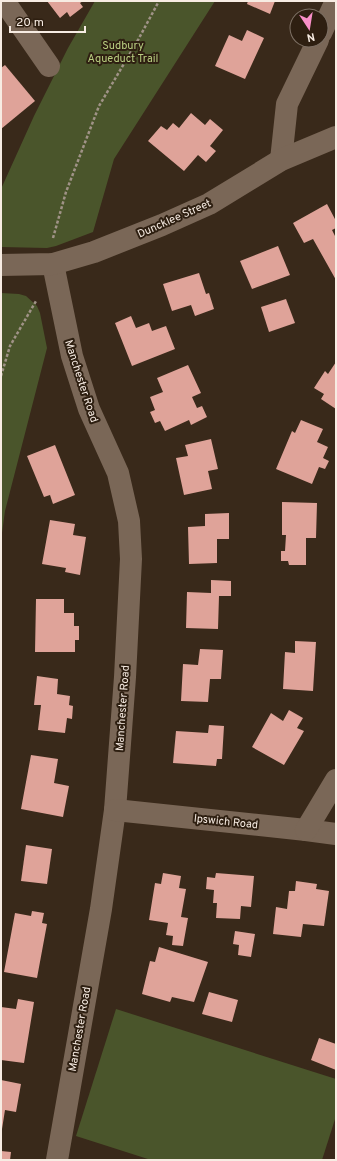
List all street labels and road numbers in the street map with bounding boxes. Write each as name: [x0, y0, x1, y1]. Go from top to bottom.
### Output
street label: Duncklee Street: [135, 196, 213, 241]
street label: Manchester Road: [61, 338, 101, 424]
street label: Manchester Road: [113, 665, 133, 751]
street label: Ipswich Road: [193, 812, 259, 832]
street label: Manchester Road: [66, 986, 94, 1073]

